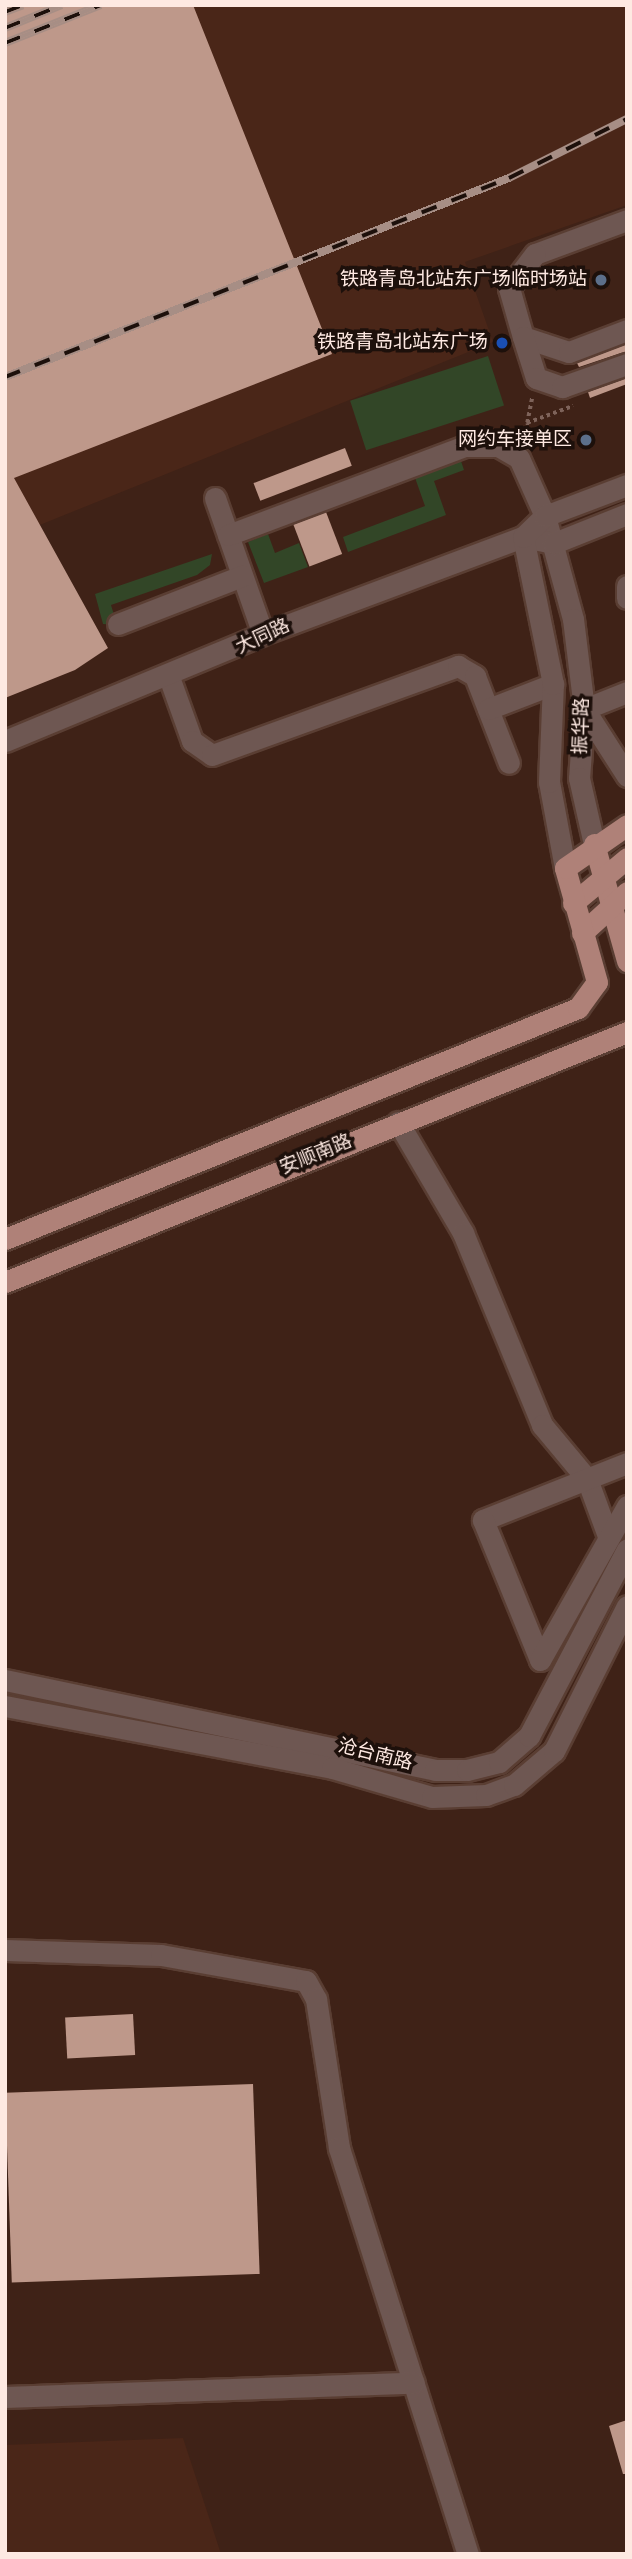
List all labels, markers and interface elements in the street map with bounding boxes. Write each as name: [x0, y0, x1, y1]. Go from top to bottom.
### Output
place label: 铁路青岛北站东广场临时场站: [340, 269, 587, 291]
marker: 铁路青岛北站东广场临时场站: [593, 272, 609, 288]
place label: 铁路青岛北站东广场: [317, 332, 488, 354]
marker: 铁路青岛北站东广场: [494, 335, 510, 351]
place label: 网约车接单区: [458, 429, 572, 451]
marker: 网约车接单区: [578, 432, 594, 448]
street label: 大同路: [232, 615, 294, 659]
street label: 振华路: [570, 697, 594, 755]
street label: 安顺南路: [276, 1130, 356, 1180]
street label: 沧台南路: [335, 1735, 415, 1775]

